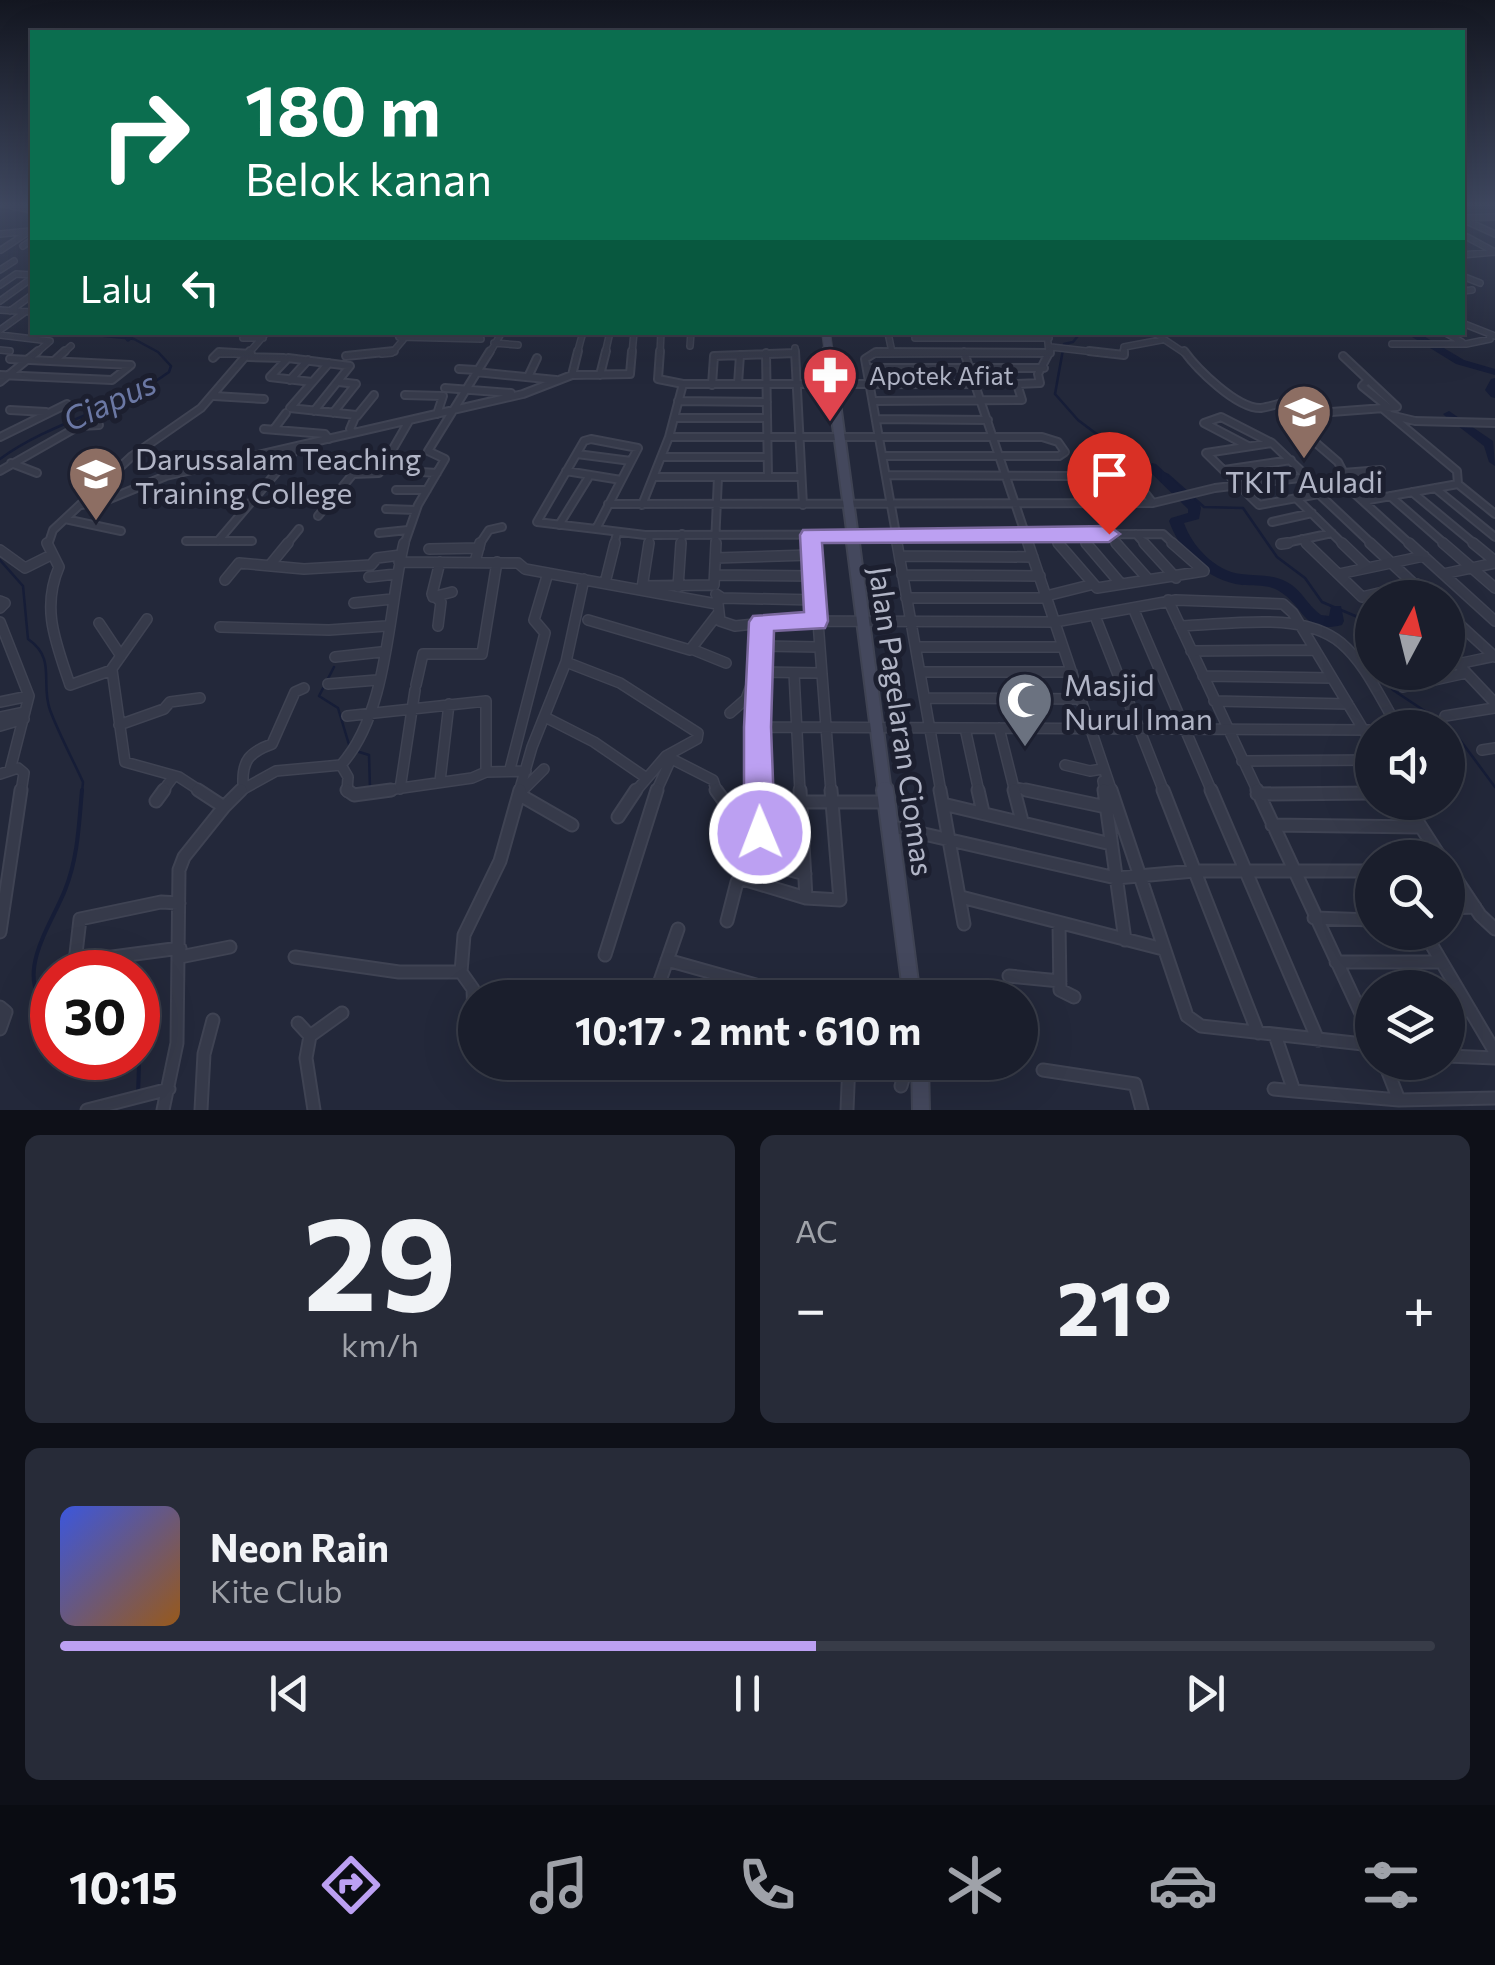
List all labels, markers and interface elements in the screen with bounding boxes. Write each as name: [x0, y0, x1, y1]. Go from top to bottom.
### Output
text: 180 m: [245, 65, 441, 150]
icon: right: [80, 70, 210, 200]
text: Belok kanan: [245, 150, 492, 205]
icon: left: [173, 260, 228, 315]
text: Lalu: [80, 264, 153, 311]
pharmacy icon: Apotek Afiat: [800, 345, 860, 424]
place label: Apotek Afiat: [869, 360, 1014, 390]
water label: Ciapus: [56, 361, 162, 439]
school or university icon: TKIT Auladi: [1274, 382, 1334, 461]
pin: [1067, 432, 1152, 535]
place label: Darussalam Teaching Training College: [135, 439, 421, 510]
school or university icon: Darussalam Teaching Training College: [66, 444, 126, 523]
icon: arrive: [1082, 447, 1137, 502]
place label: TKIT Auladi: [1225, 462, 1383, 499]
street label: Jalan Pagelaran Ciomas: [863, 564, 943, 878]
north arrow: [1355, 580, 1465, 690]
map controls: [1355, 580, 1465, 1080]
place label: Masjid Nurul Iman: [1064, 665, 1213, 736]
mosque icon: Masjid Nurul Iman: [995, 670, 1055, 749]
button: sound: [1355, 710, 1465, 820]
position arrow: [708, 781, 812, 885]
button: search: [1355, 840, 1465, 950]
speed limit sign: 30: [30, 950, 160, 1080]
button: layers: [1355, 970, 1465, 1080]
text: 10:17 · 2 mnt · 610 m: [575, 1006, 921, 1053]
text: 29: [303, 1179, 457, 1338]
text: AC: [795, 1210, 838, 1250]
text: 21°: [1057, 1260, 1172, 1351]
text: −: [795, 1273, 826, 1340]
text: +: [1403, 1273, 1435, 1340]
text: km/h: [341, 1324, 419, 1364]
text: Neon Rain: [210, 1523, 389, 1570]
text: Kite Club: [210, 1570, 342, 1610]
icon: previous: [262, 1666, 317, 1721]
icon: pause: [720, 1666, 775, 1721]
icon: next: [1178, 1666, 1233, 1721]
icon: directions: [316, 1850, 386, 1920]
icon: music: [524, 1850, 594, 1920]
icon: phone: [732, 1850, 802, 1920]
icon: climate: [940, 1850, 1010, 1920]
icon: car: [1148, 1850, 1218, 1920]
icon: filters: [1356, 1850, 1426, 1920]
text: 10:15: [69, 1858, 178, 1913]

